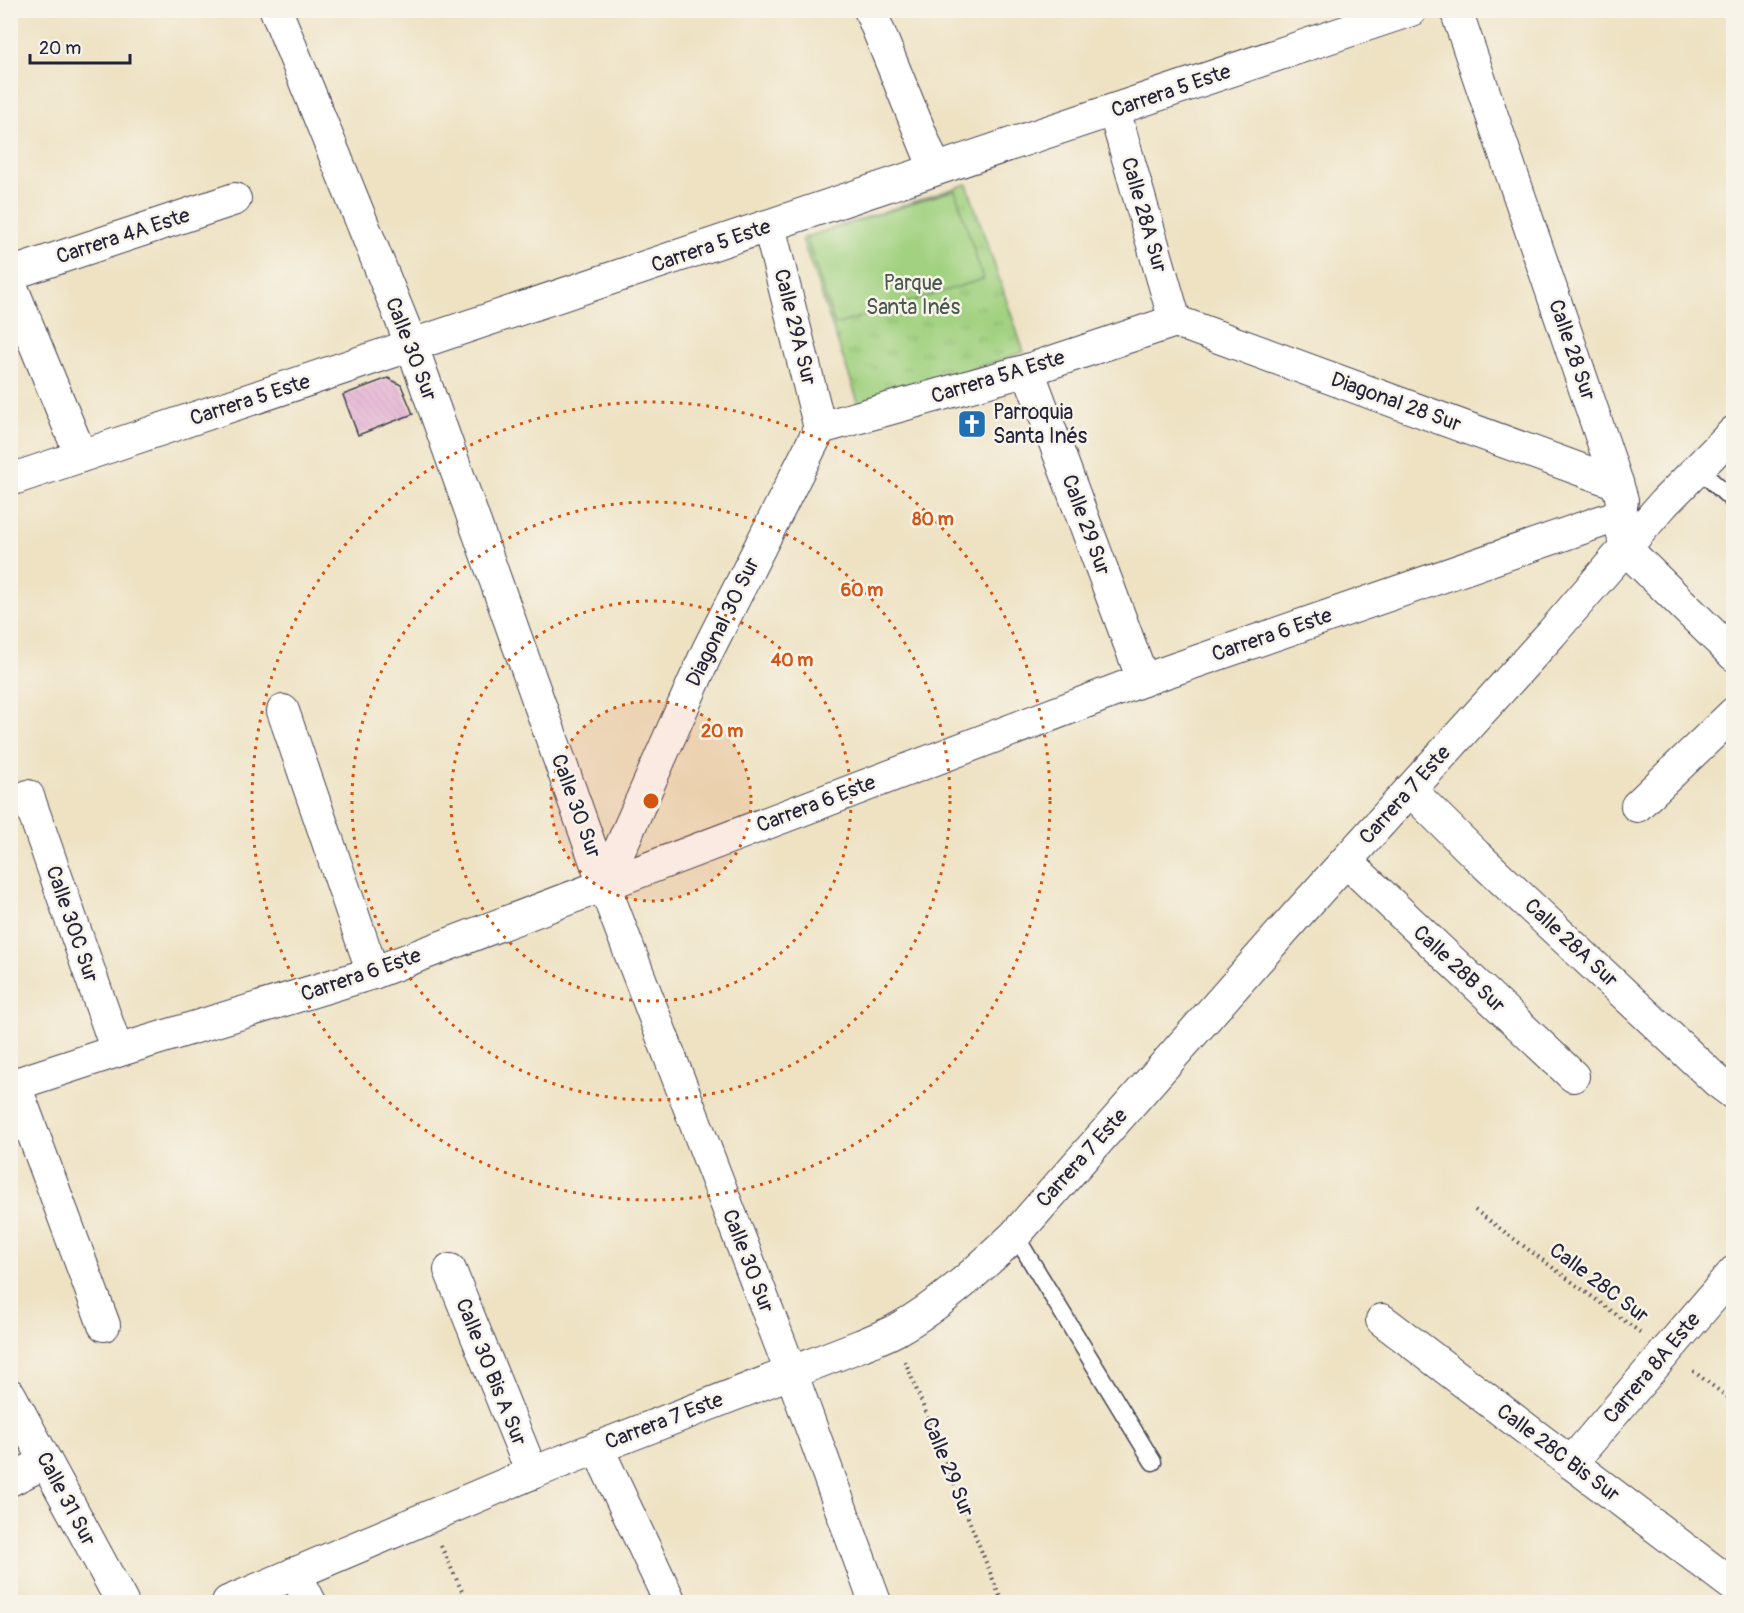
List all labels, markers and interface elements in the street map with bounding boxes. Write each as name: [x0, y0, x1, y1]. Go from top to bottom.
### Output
scale bar: [30, 27, 130, 65]
text: 20 m: [39, 37, 81, 60]
street label: Carrera 5 Este: [1108, 58, 1235, 124]
street label: Calle 28A Sur: [1115, 154, 1173, 276]
street label: Carrera 4A Este: [53, 201, 194, 270]
street label: Carrera 5 Este: [648, 213, 775, 279]
street label: Calle 29A Sur: [768, 266, 823, 388]
park label: Parque Santa Inés: [866, 270, 961, 321]
street label: Calle 30 Sur: [379, 293, 443, 405]
street label: Calle 28 Sur: [1542, 296, 1602, 404]
street label: Carrera 5A Este: [928, 344, 1069, 410]
street label: Diagonal 28 Sur: [1327, 366, 1465, 438]
street label: Carrera 5 Este: [187, 368, 314, 432]
place label: Parroquia Santa Inés: [993, 399, 1088, 450]
church icon: Parroquia Santa Inés: [956, 408, 988, 440]
street label: Calle 29 Sur: [1055, 471, 1117, 579]
text: 80 m: [912, 508, 954, 531]
street label: Diagonal 30 Sur: [680, 553, 766, 691]
text: 60 m: [841, 579, 883, 602]
street label: Carrera 6 Este: [1208, 602, 1336, 668]
text: 40 m: [771, 649, 813, 672]
text: 20 m: [701, 720, 743, 743]
street label: Carrera 7 Este: [1353, 739, 1457, 850]
street label: Calle 30 Sur: [545, 750, 607, 862]
street label: Carrera 6 Este: [753, 769, 880, 839]
centre of rings: [641, 791, 661, 811]
street label: Calle 30C Sur: [39, 862, 105, 986]
street label: Calle 28A Sur: [1518, 893, 1624, 994]
street label: Calle 28B Sur: [1407, 919, 1511, 1019]
street label: Carrera 6 Este: [297, 942, 425, 1008]
street label: Carrera 7 Este: [1030, 1102, 1134, 1213]
street label: Calle 30 Sur: [716, 1205, 780, 1317]
street label: Calle 28C Sur: [1544, 1237, 1655, 1330]
street label: Calle 30 Bis A Sur: [449, 1294, 533, 1450]
street label: Carrera 8A Este: [1598, 1306, 1707, 1429]
street label: Carrera 7 Este: [601, 1386, 727, 1456]
street label: Calle 28C Bis Sur: [1491, 1398, 1625, 1508]
street label: Calle 29 Sur: [916, 1413, 980, 1521]
street label: Calle 31 Sur: [30, 1447, 102, 1551]

